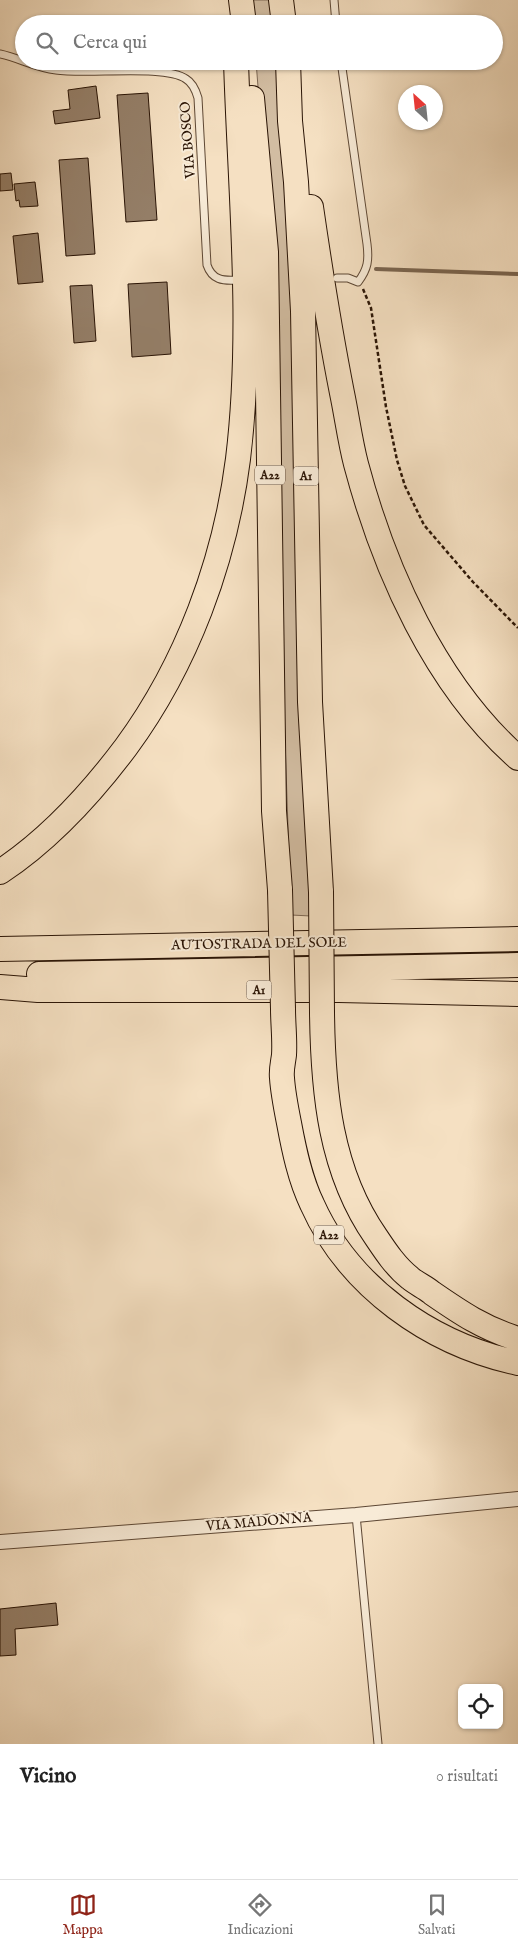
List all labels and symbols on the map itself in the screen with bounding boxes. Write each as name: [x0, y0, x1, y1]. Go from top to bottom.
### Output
north arrow: [398, 85, 443, 130]
street label: VIA BOSCO: [176, 100, 200, 180]
road number: A22: [255, 466, 285, 484]
road number: A1: [294, 466, 318, 486]
street label: AUTOSTRADA DEL SOLE: [170, 933, 347, 955]
road number: A1: [246, 980, 272, 1000]
road number: A22: [314, 1226, 344, 1244]
street label: VIA MADONNA: [204, 1508, 313, 1536]

